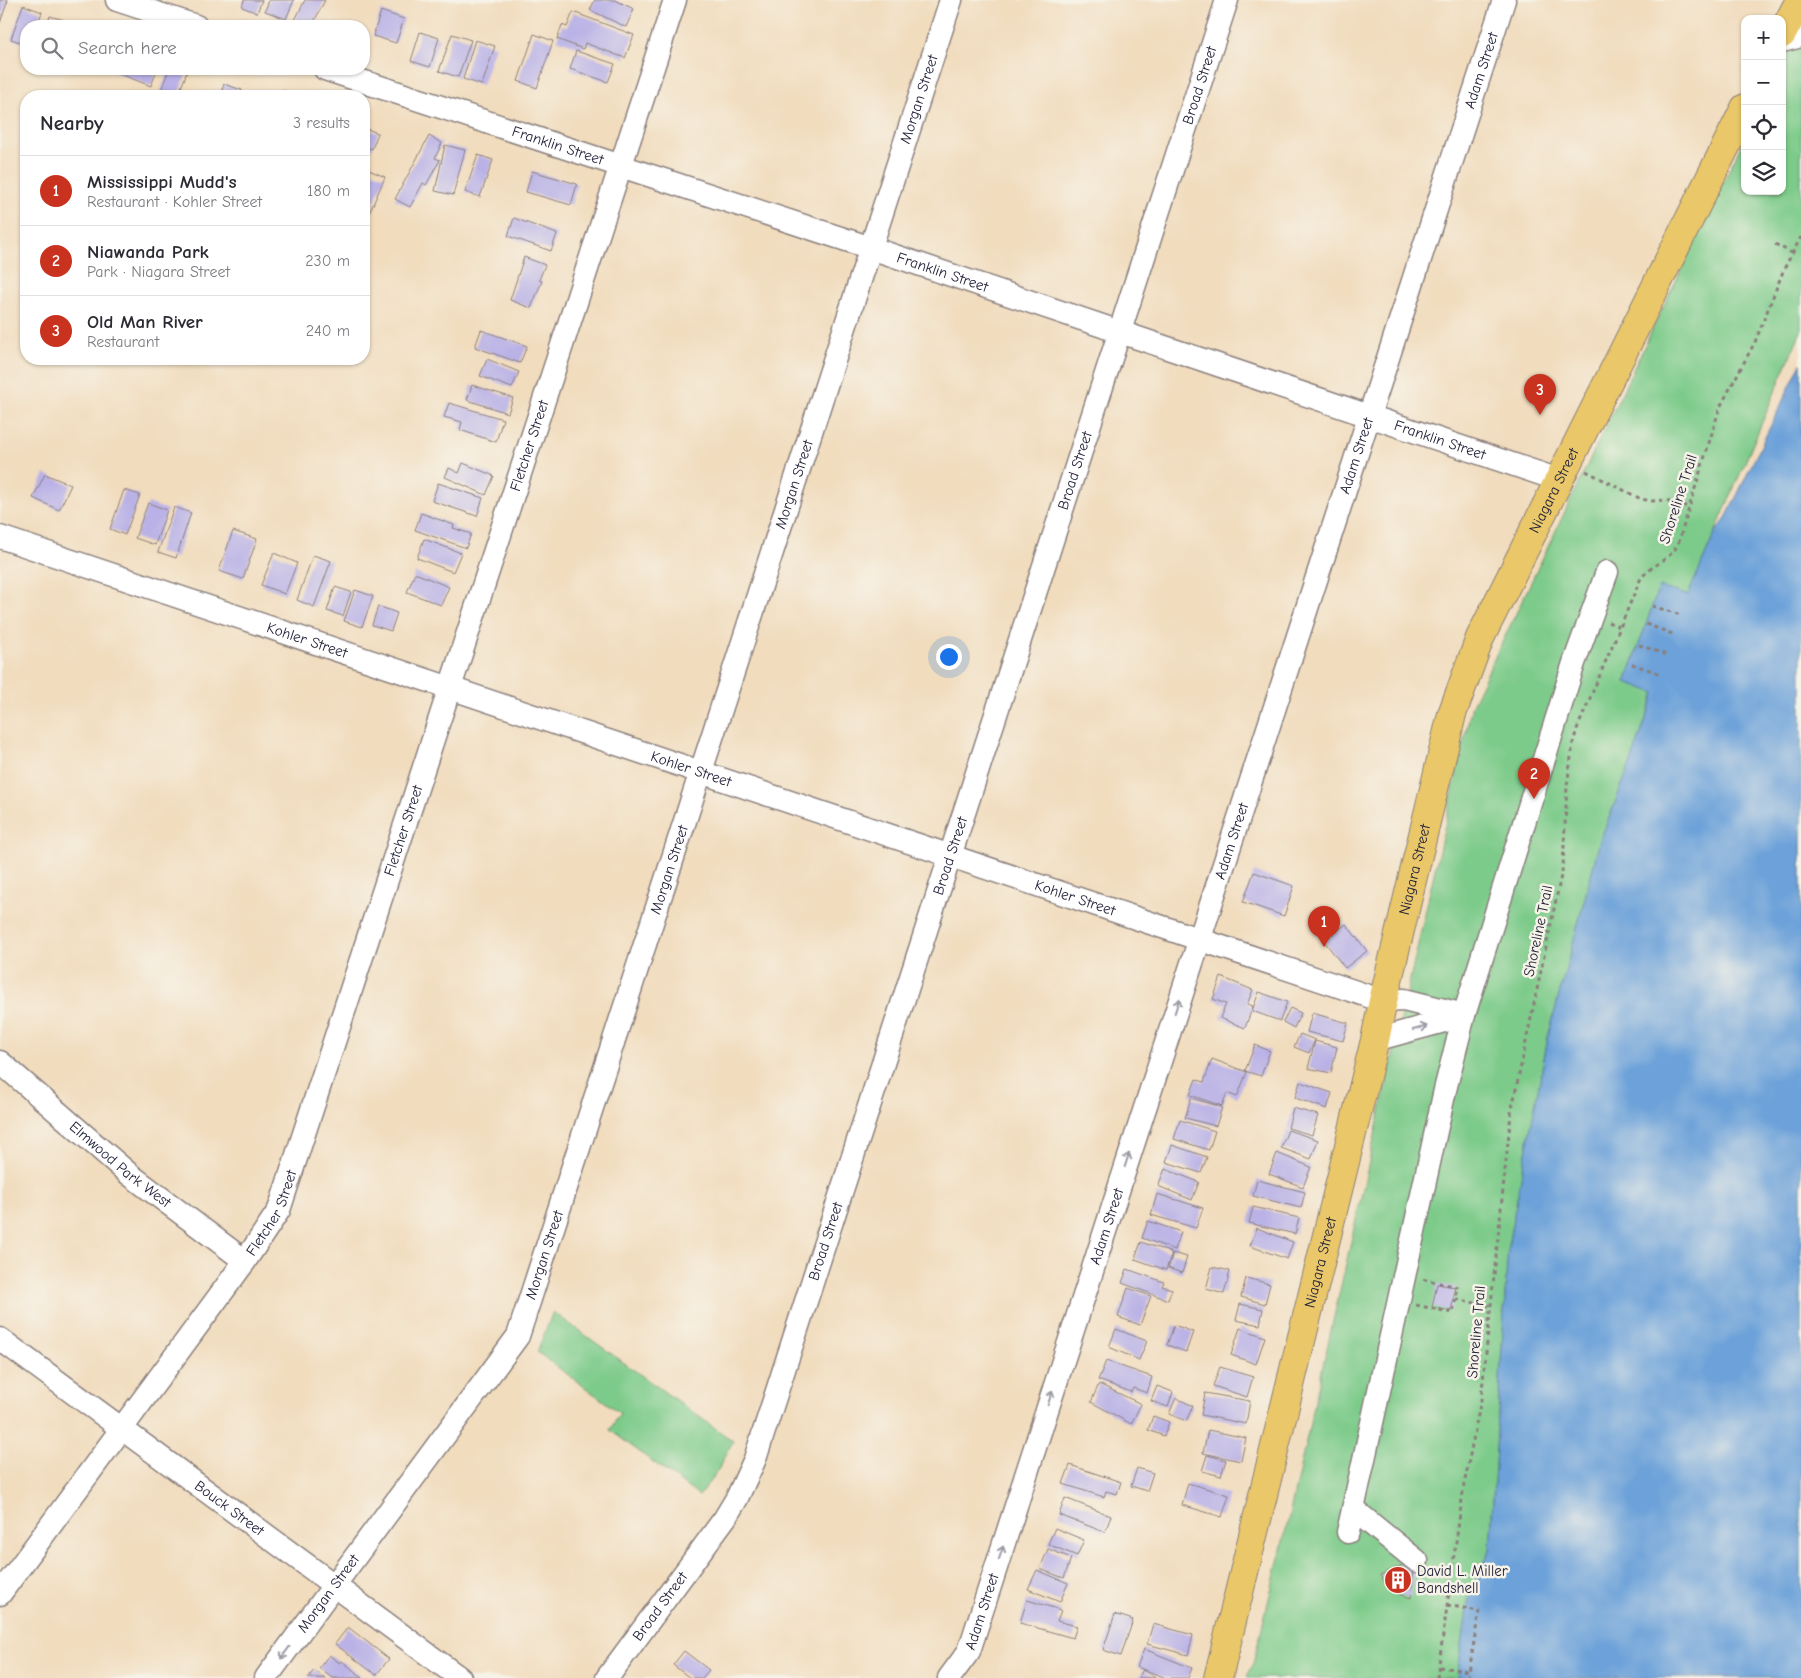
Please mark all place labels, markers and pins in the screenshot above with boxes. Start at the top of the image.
pin: 3 [1524,374,1556,415]
pin: 2 [1518,758,1550,799]
pin: 1 [1308,906,1340,947]
place label: David L. Miller Bandshell [1417,1562,1508,1597]
building icon: David L. Miller Bandshell [1383,1565,1413,1595]

